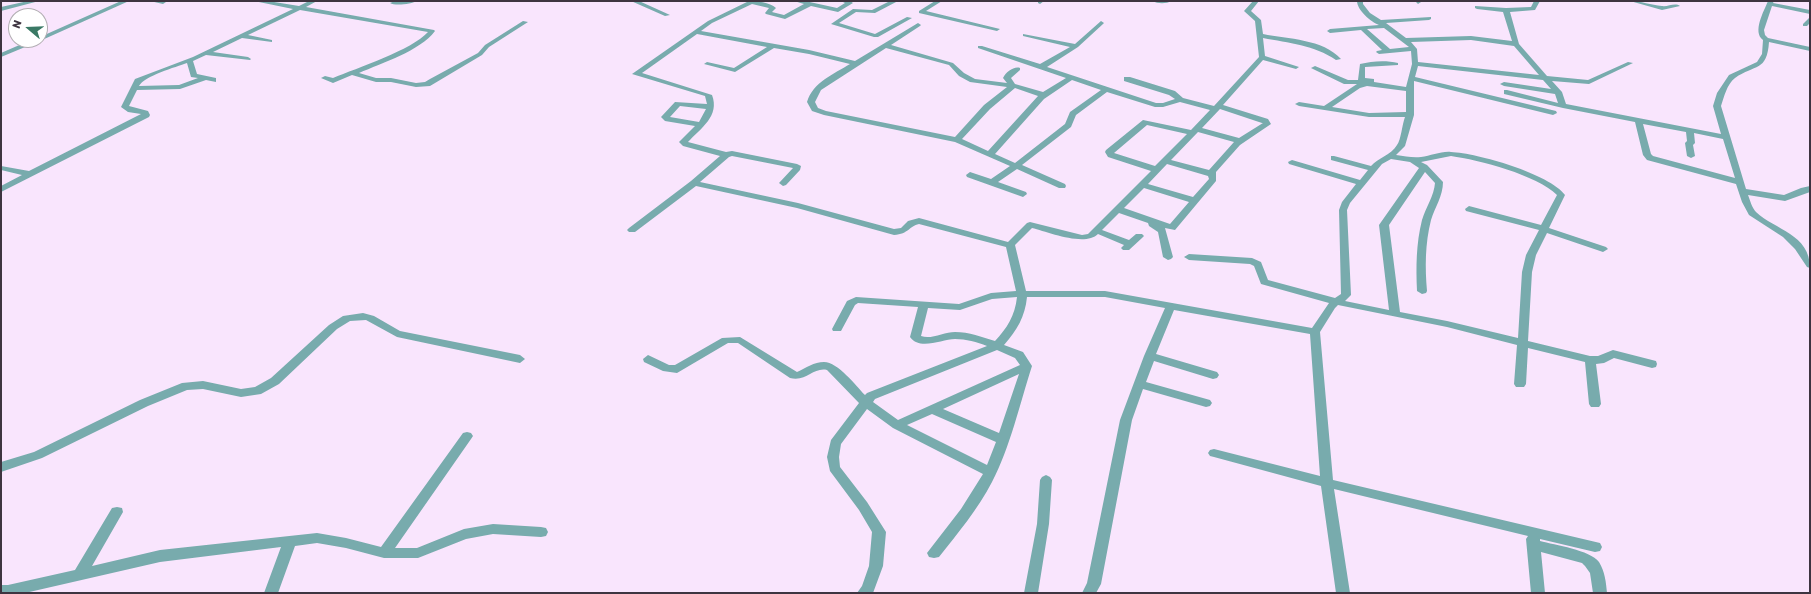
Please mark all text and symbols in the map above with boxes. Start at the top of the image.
north arrow [8,8,48,48]
text: N [10,18,25,30]

